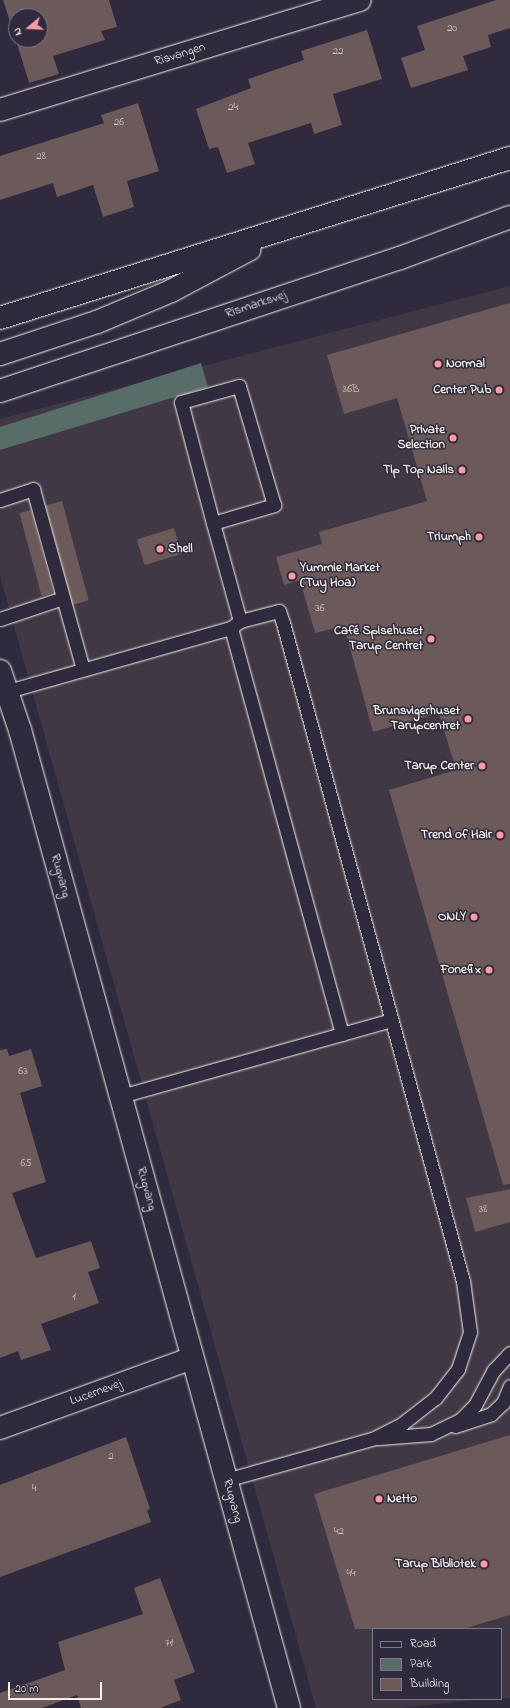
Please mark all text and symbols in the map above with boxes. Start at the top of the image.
north arrow [8,8,48,48]
house number: 20 [447,21,457,35]
text: N [9,25,26,38]
street label: Risvangen [153,40,207,70]
house number: 22 [333,44,343,58]
house number: 24 [228,100,238,114]
house number: 26 [114,115,124,129]
house number: 28 [36,149,46,163]
street label: Rismarksvej [223,288,289,322]
place label: Normal [446,356,485,372]
marker: Normal [433,359,443,369]
house number: 36B [343,382,359,396]
place label: Center Pub [433,382,491,398]
marker: Center Pub [494,385,504,395]
place label: Private Selection [397,423,445,454]
marker: Private Selection [448,433,458,443]
place label: Tip Top Nails [383,462,454,478]
marker: Tip Top Nails [457,465,467,475]
place label: Triumph [427,529,471,545]
marker: Triumph [474,532,484,542]
place label: Shell [168,541,193,557]
marker: Shell [155,544,165,554]
place label: Yummie Market (Tuy Hoa) [300,561,380,592]
marker: Yummie Market (Tuy Hoa) [287,571,297,581]
house number: 36 [315,601,325,615]
place label: Café Spisehuset Tarup Centret [334,624,423,655]
marker: Café Spisehuset Tarup Centret [426,634,436,644]
place label: Brunsvigerhuset Tarupcentret [373,704,460,735]
marker: Brunsvigerhuset Tarupcentret [463,714,473,724]
place label: Tarup Center [404,758,474,774]
marker: Tarup Center [477,761,487,771]
place label: Trend of Hair [421,827,492,843]
marker: Trend of Hair [495,830,505,840]
street label: Rugvang [47,852,73,900]
place label: ONLY [438,909,466,925]
marker: ONLY [469,912,479,922]
place label: Fonefix [441,962,481,978]
marker: Fonefix [484,965,494,975]
house number: 63 [18,1064,28,1078]
house number: 65 [20,1156,32,1170]
street label: Rugvang [133,1165,159,1213]
house number: 38 [479,1202,487,1216]
house number: 1 [72,1290,76,1304]
street label: Lucernevej [68,1376,124,1410]
house number: 2 [108,1449,114,1463]
street label: Rugvang [219,1477,245,1525]
house number: 4 [32,1481,36,1495]
place label: Netto [387,1491,417,1507]
marker: Netto [374,1494,384,1504]
house number: 42 [334,1524,344,1538]
place label: Tarup Bibliotek [395,1556,476,1572]
marker: Tarup Bibliotek [479,1559,489,1569]
house number: 44 [346,1566,356,1580]
legend [372,1628,502,1700]
text: Road [410,1635,436,1653]
house number: 71 [165,1636,173,1650]
text: Park [410,1655,432,1673]
scale bar [10,1674,104,1700]
text: Building [410,1675,449,1693]
text: 20 m [15,1680,38,1698]

